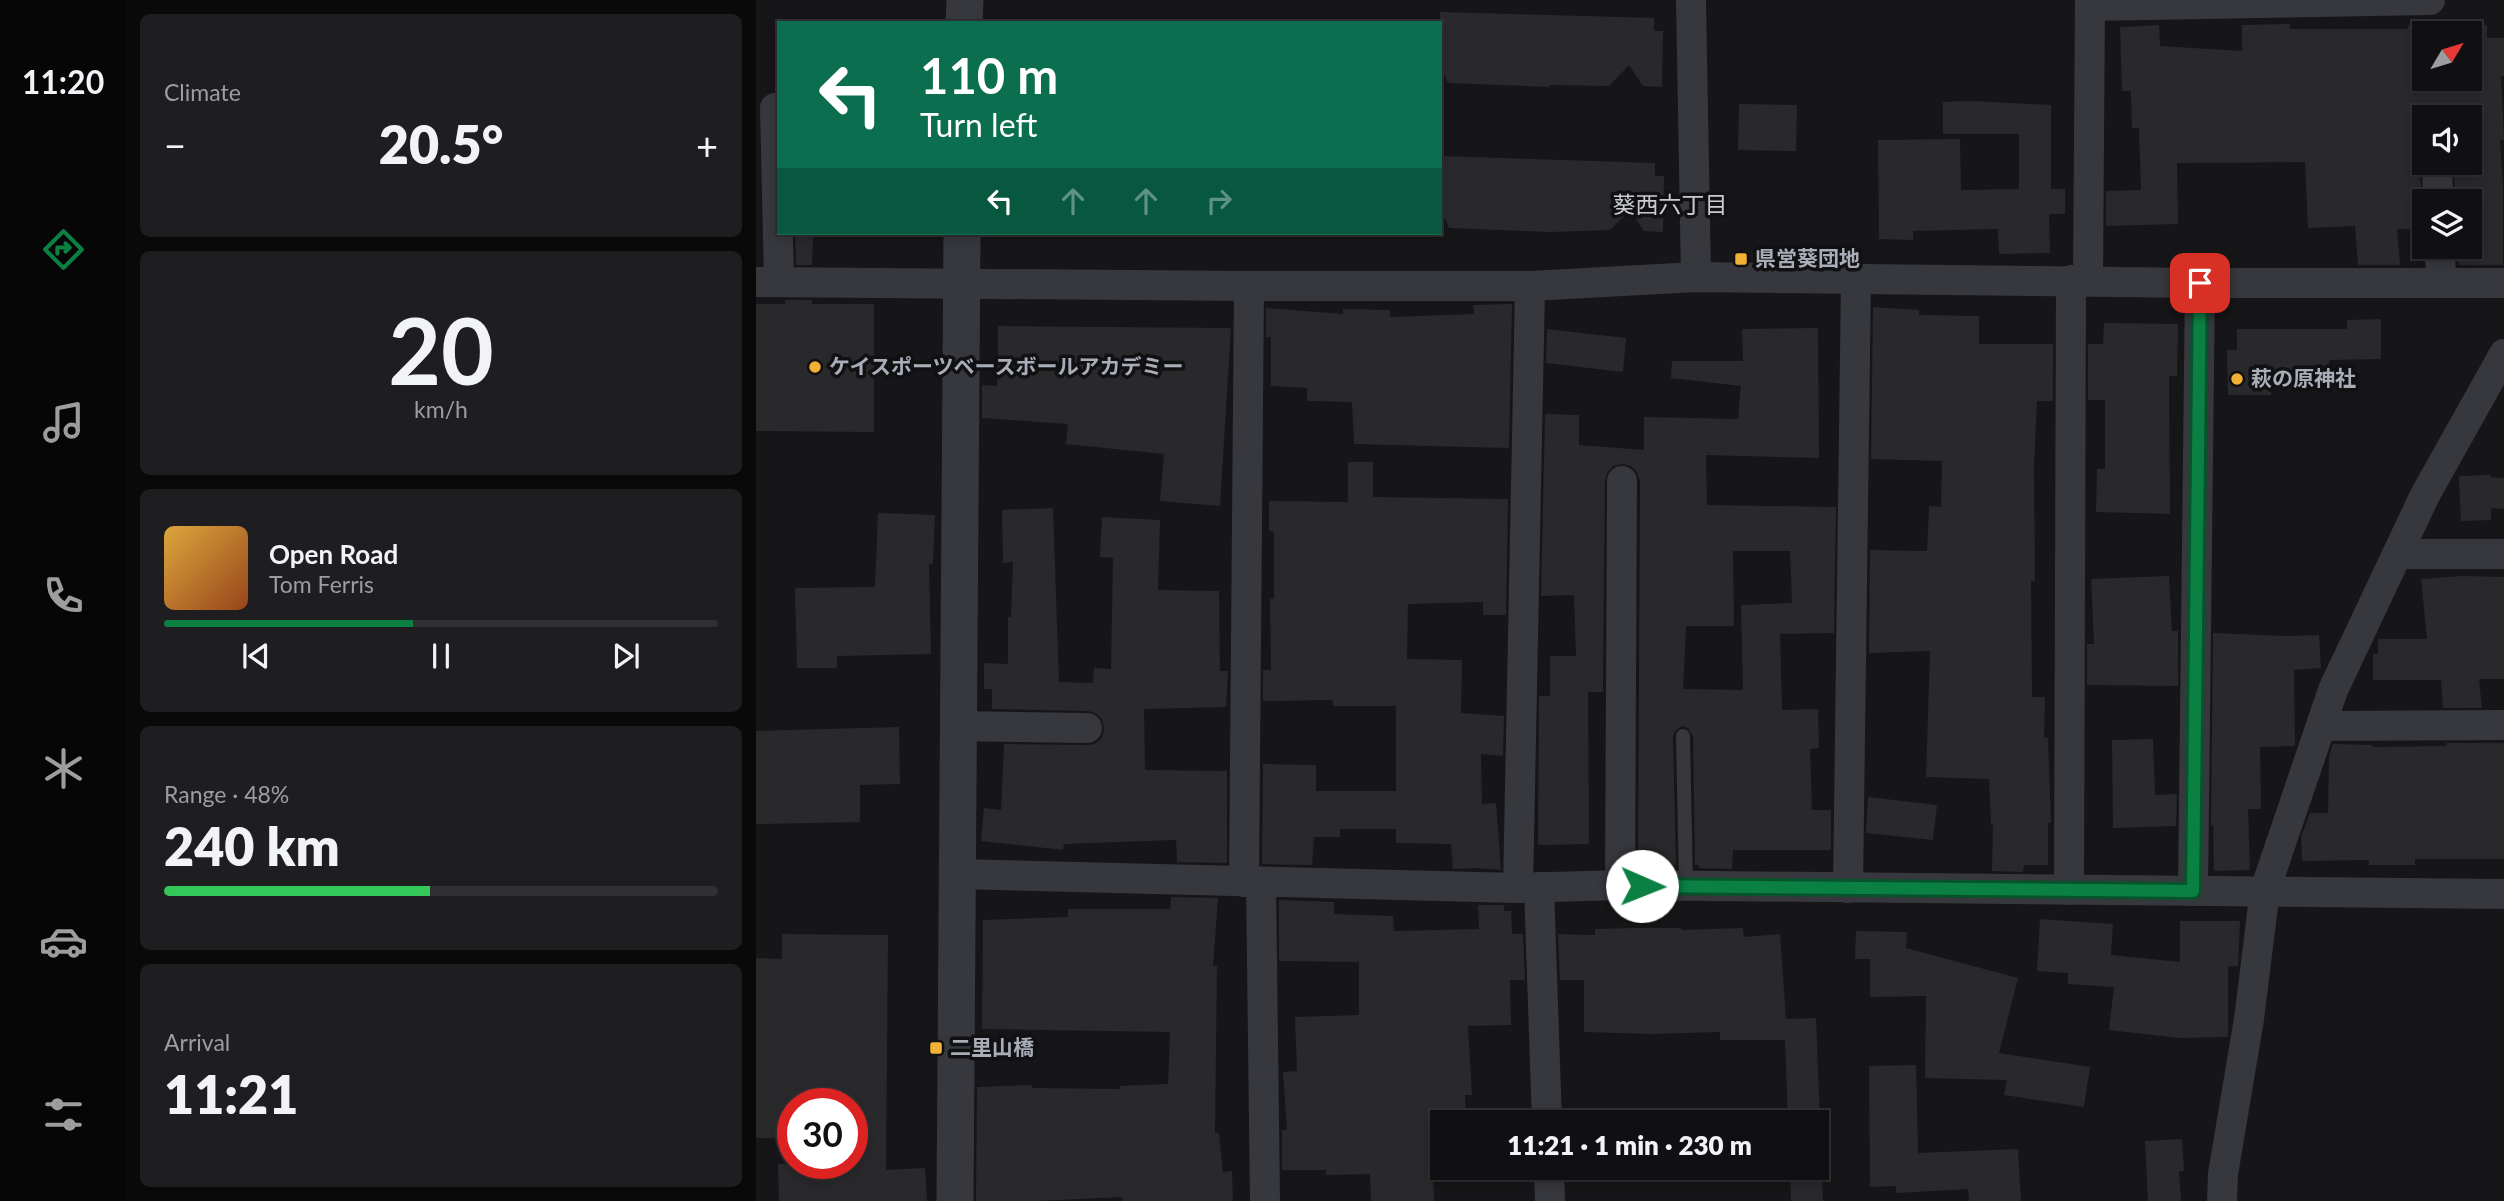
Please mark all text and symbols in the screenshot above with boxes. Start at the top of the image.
north arrow [2412,21,2482,91]
map controls [2412,21,2482,259]
text: 110 m [920,46,1058,104]
icon: left [805,49,896,140]
text: 11:20 [22,62,104,101]
text: Climate [164,78,241,106]
text: Turn left [920,105,1037,144]
button: sound [2412,105,2482,175]
text: 20.5° [379,113,503,175]
text: − [164,122,186,168]
text: + [696,122,718,168]
icon: left [981,182,1019,220]
icon: ahead [1054,182,1092,220]
icon: ahead [1127,182,1165,220]
icon: right [1200,182,1238,220]
button: layers [2412,189,2482,259]
district label: 葵西六丁目 [1613,190,1728,218]
icon: directions [39,225,88,274]
place label: 県営葵団地 [1755,245,1860,270]
marker: 県営葵団地 [1733,251,1749,267]
pin [2170,253,2230,313]
icon: arrive [2181,264,2219,302]
text: 20 [388,295,494,404]
place label: ケイスポーツベースボールアカデミー [829,353,1183,378]
marker: ケイスポーツベースボールアカデミー [807,359,823,375]
place label: 萩の原神社 [2251,365,2356,390]
marker: 萩の原神社 [2229,371,2245,387]
text: km/h [414,395,468,423]
icon: music [39,398,88,447]
text: Open Road [269,538,398,570]
text: Tom Ferris [269,570,374,598]
icon: phone [39,571,88,620]
icon: previous [237,637,275,675]
icon: pause [422,637,460,675]
icon: next [607,637,645,675]
icon: climate [39,744,88,793]
text: Range · 48% [164,780,289,808]
text: 240 km [164,815,340,877]
position arrow [1605,849,1679,923]
icon: car [39,917,88,966]
text: Arrival [164,1028,230,1056]
place label: 二里山橋 [950,1034,1034,1059]
marker: 二里山橋 [928,1040,944,1056]
text: 11:21 [164,1063,298,1125]
speed limit sign: 30 [777,1088,868,1179]
icon: filters [39,1090,88,1139]
text: 11:21 · 1 min · 230 m [1507,1129,1752,1161]

